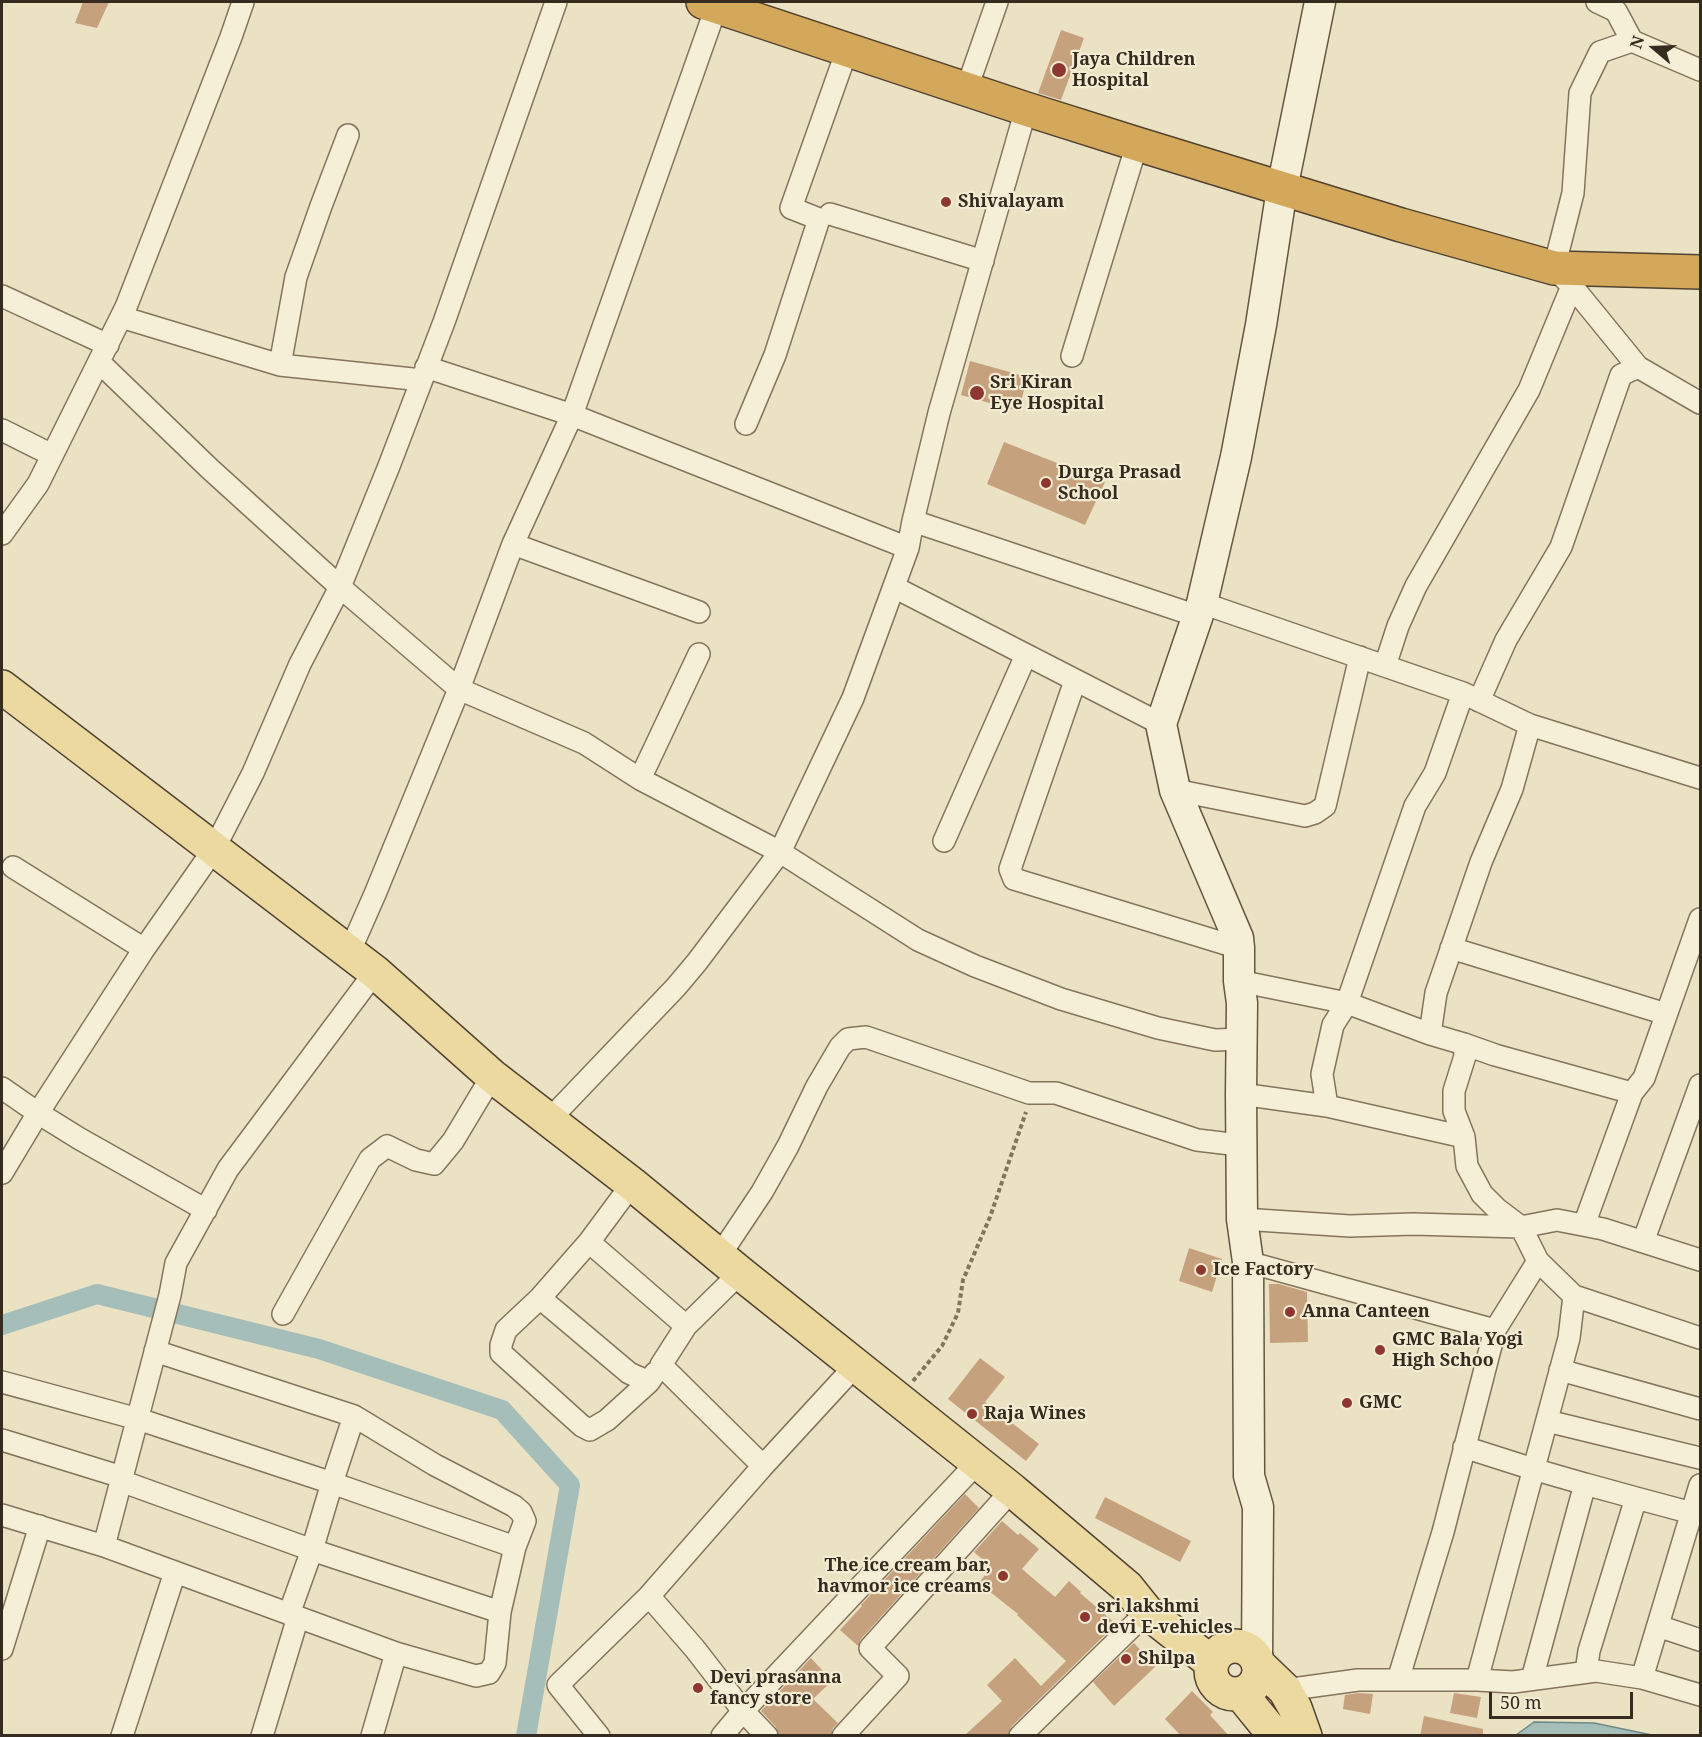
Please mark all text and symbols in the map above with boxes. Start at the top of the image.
north arrow [1624,18,1684,78]
text: N [1625,33,1649,52]
place label: Jaya Children Hospital [1072,49,1196,92]
marker: Jaya Children Hospital [1050,61,1068,79]
place label: Shivalayam [958,191,1064,213]
marker: Shivalayam [939,195,953,209]
place label: Sri Kiran Eye Hospital [990,372,1104,415]
marker: Sri Kiran Eye Hospital [968,384,986,402]
place label: Durga Prasad School [1058,462,1181,504]
marker: Durga Prasad School [1039,476,1053,490]
place label: Ice Factory [1213,1259,1314,1281]
marker: Ice Factory [1194,1263,1208,1277]
place label: Anna Canteen [1302,1301,1430,1323]
marker: Anna Canteen [1283,1305,1297,1319]
place label: GMC Bala Yogi High Schoo [1392,1329,1523,1372]
marker: GMC Bala Yogi High Schoo [1373,1343,1387,1357]
place label: GMC [1359,1392,1402,1414]
marker: GMC [1340,1396,1354,1410]
place label: Raja Wines [984,1403,1086,1425]
marker: Raja Wines [965,1407,979,1421]
place label: The ice cream bar, havmor ice creams [817,1555,991,1598]
marker: The ice cream bar, havmor ice creams [996,1569,1010,1583]
place label: sri lakshmi devi E-vehicles [1097,1596,1233,1638]
marker: sri lakshmi devi E-vehicles [1078,1610,1092,1624]
place label: Shilpa [1138,1648,1196,1670]
marker: Shilpa [1119,1652,1133,1666]
place label: Devi prasanna fancy store [710,1667,842,1710]
scale bar [1492,1680,1636,1718]
marker: Devi prasanna fancy store [691,1681,705,1695]
text: 50 m [1500,1690,1542,1714]

